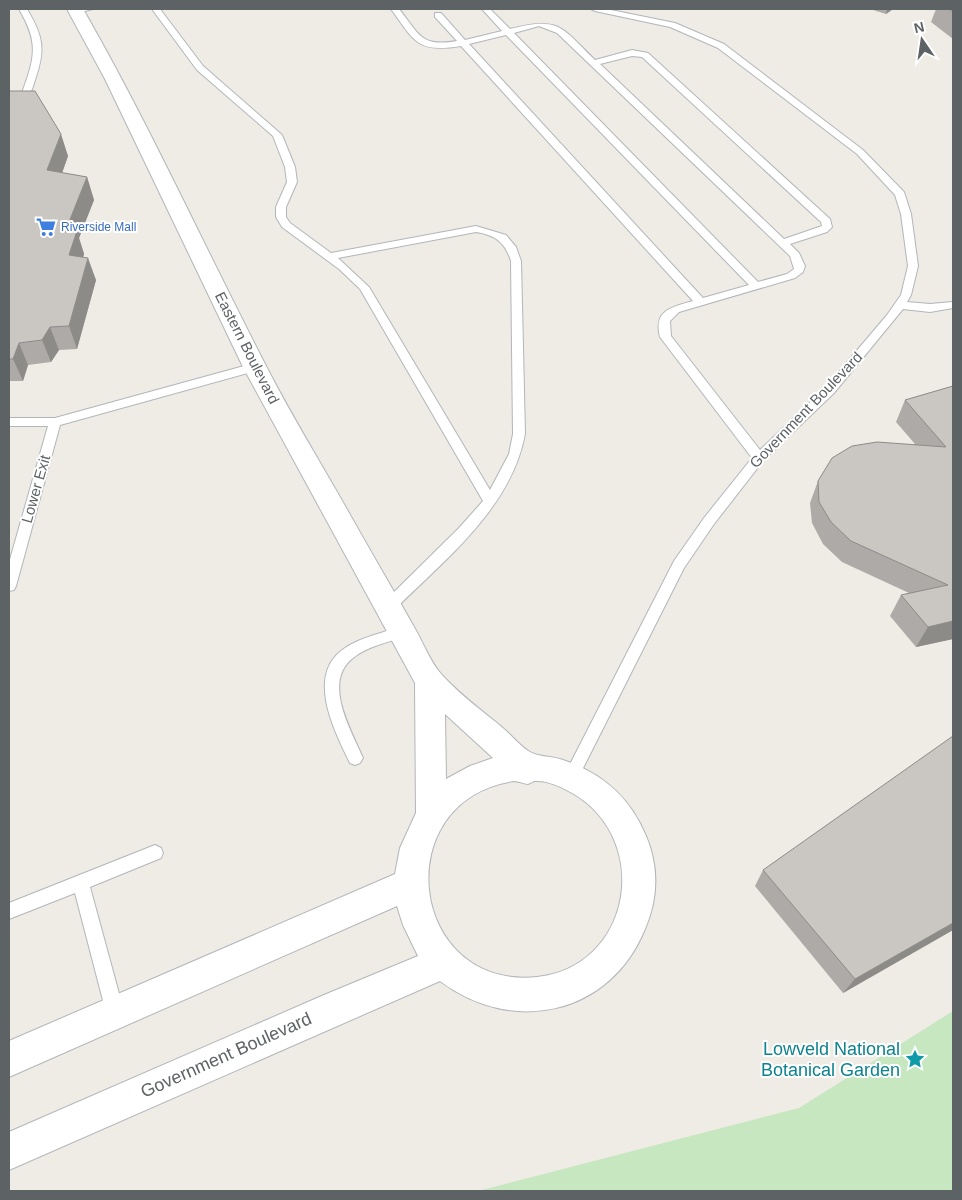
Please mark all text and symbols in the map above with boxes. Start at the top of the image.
north arrow [897,15,947,65]
text: N [912,18,926,36]
supermarket icon: Riverside Mall [35,216,57,238]
place label: Riverside Mall [61,220,136,234]
street label: Eastern Boulevard [212,289,283,407]
street label: Government Boulevard [746,348,865,471]
street label: Lower Exit [18,452,54,525]
street label: Government Boulevard [137,1008,315,1102]
place label: Lowveld National Botanical Garden [761,1039,900,1080]
place icon: Lowveld National Botanical Garden [904,1048,926,1070]

